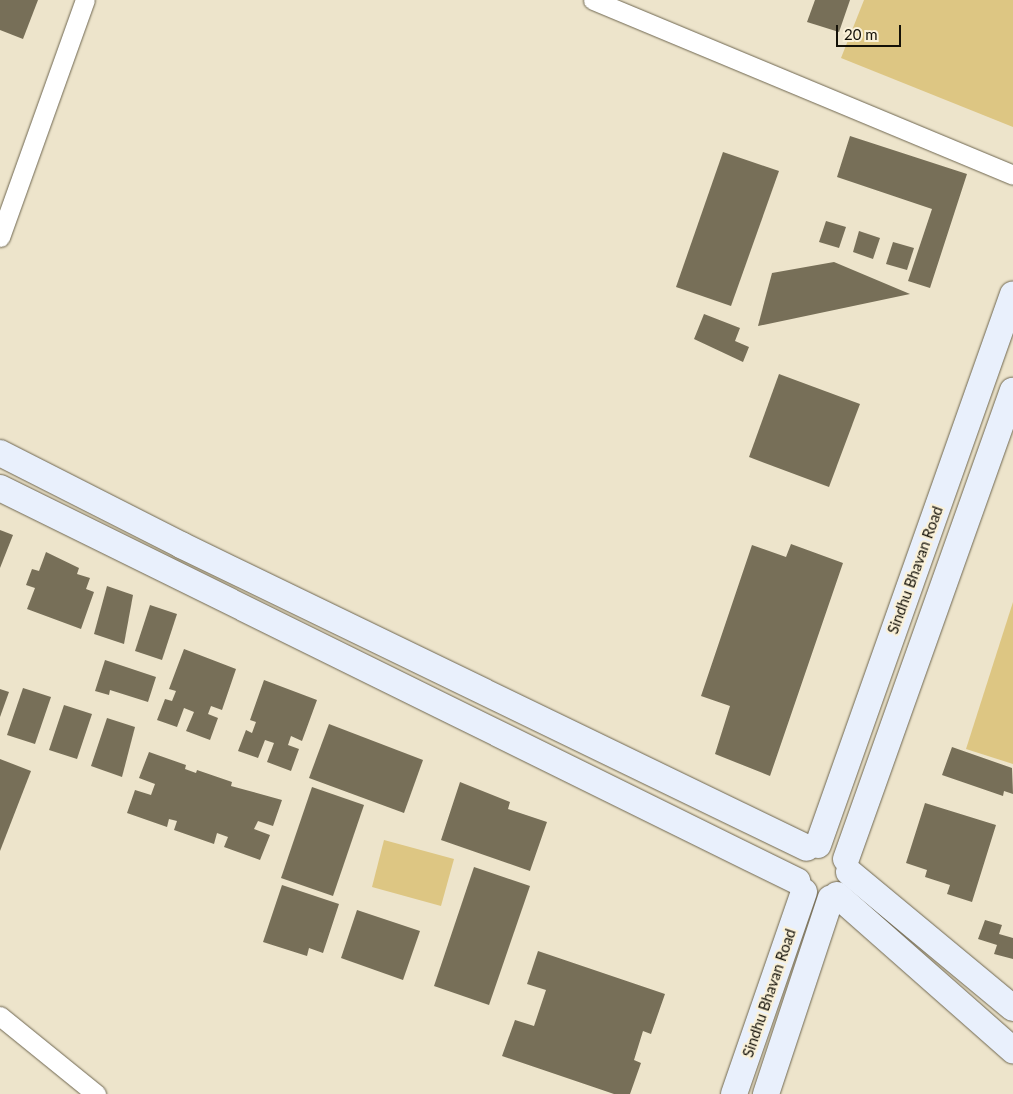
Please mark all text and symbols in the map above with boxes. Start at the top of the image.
scale bar [838,15,903,47]
text: 20 m [844,25,878,43]
street label: Sindhu Bhavan Road [884,504,946,636]
street label: Sindhu Bhavan Road [739,926,799,1060]

